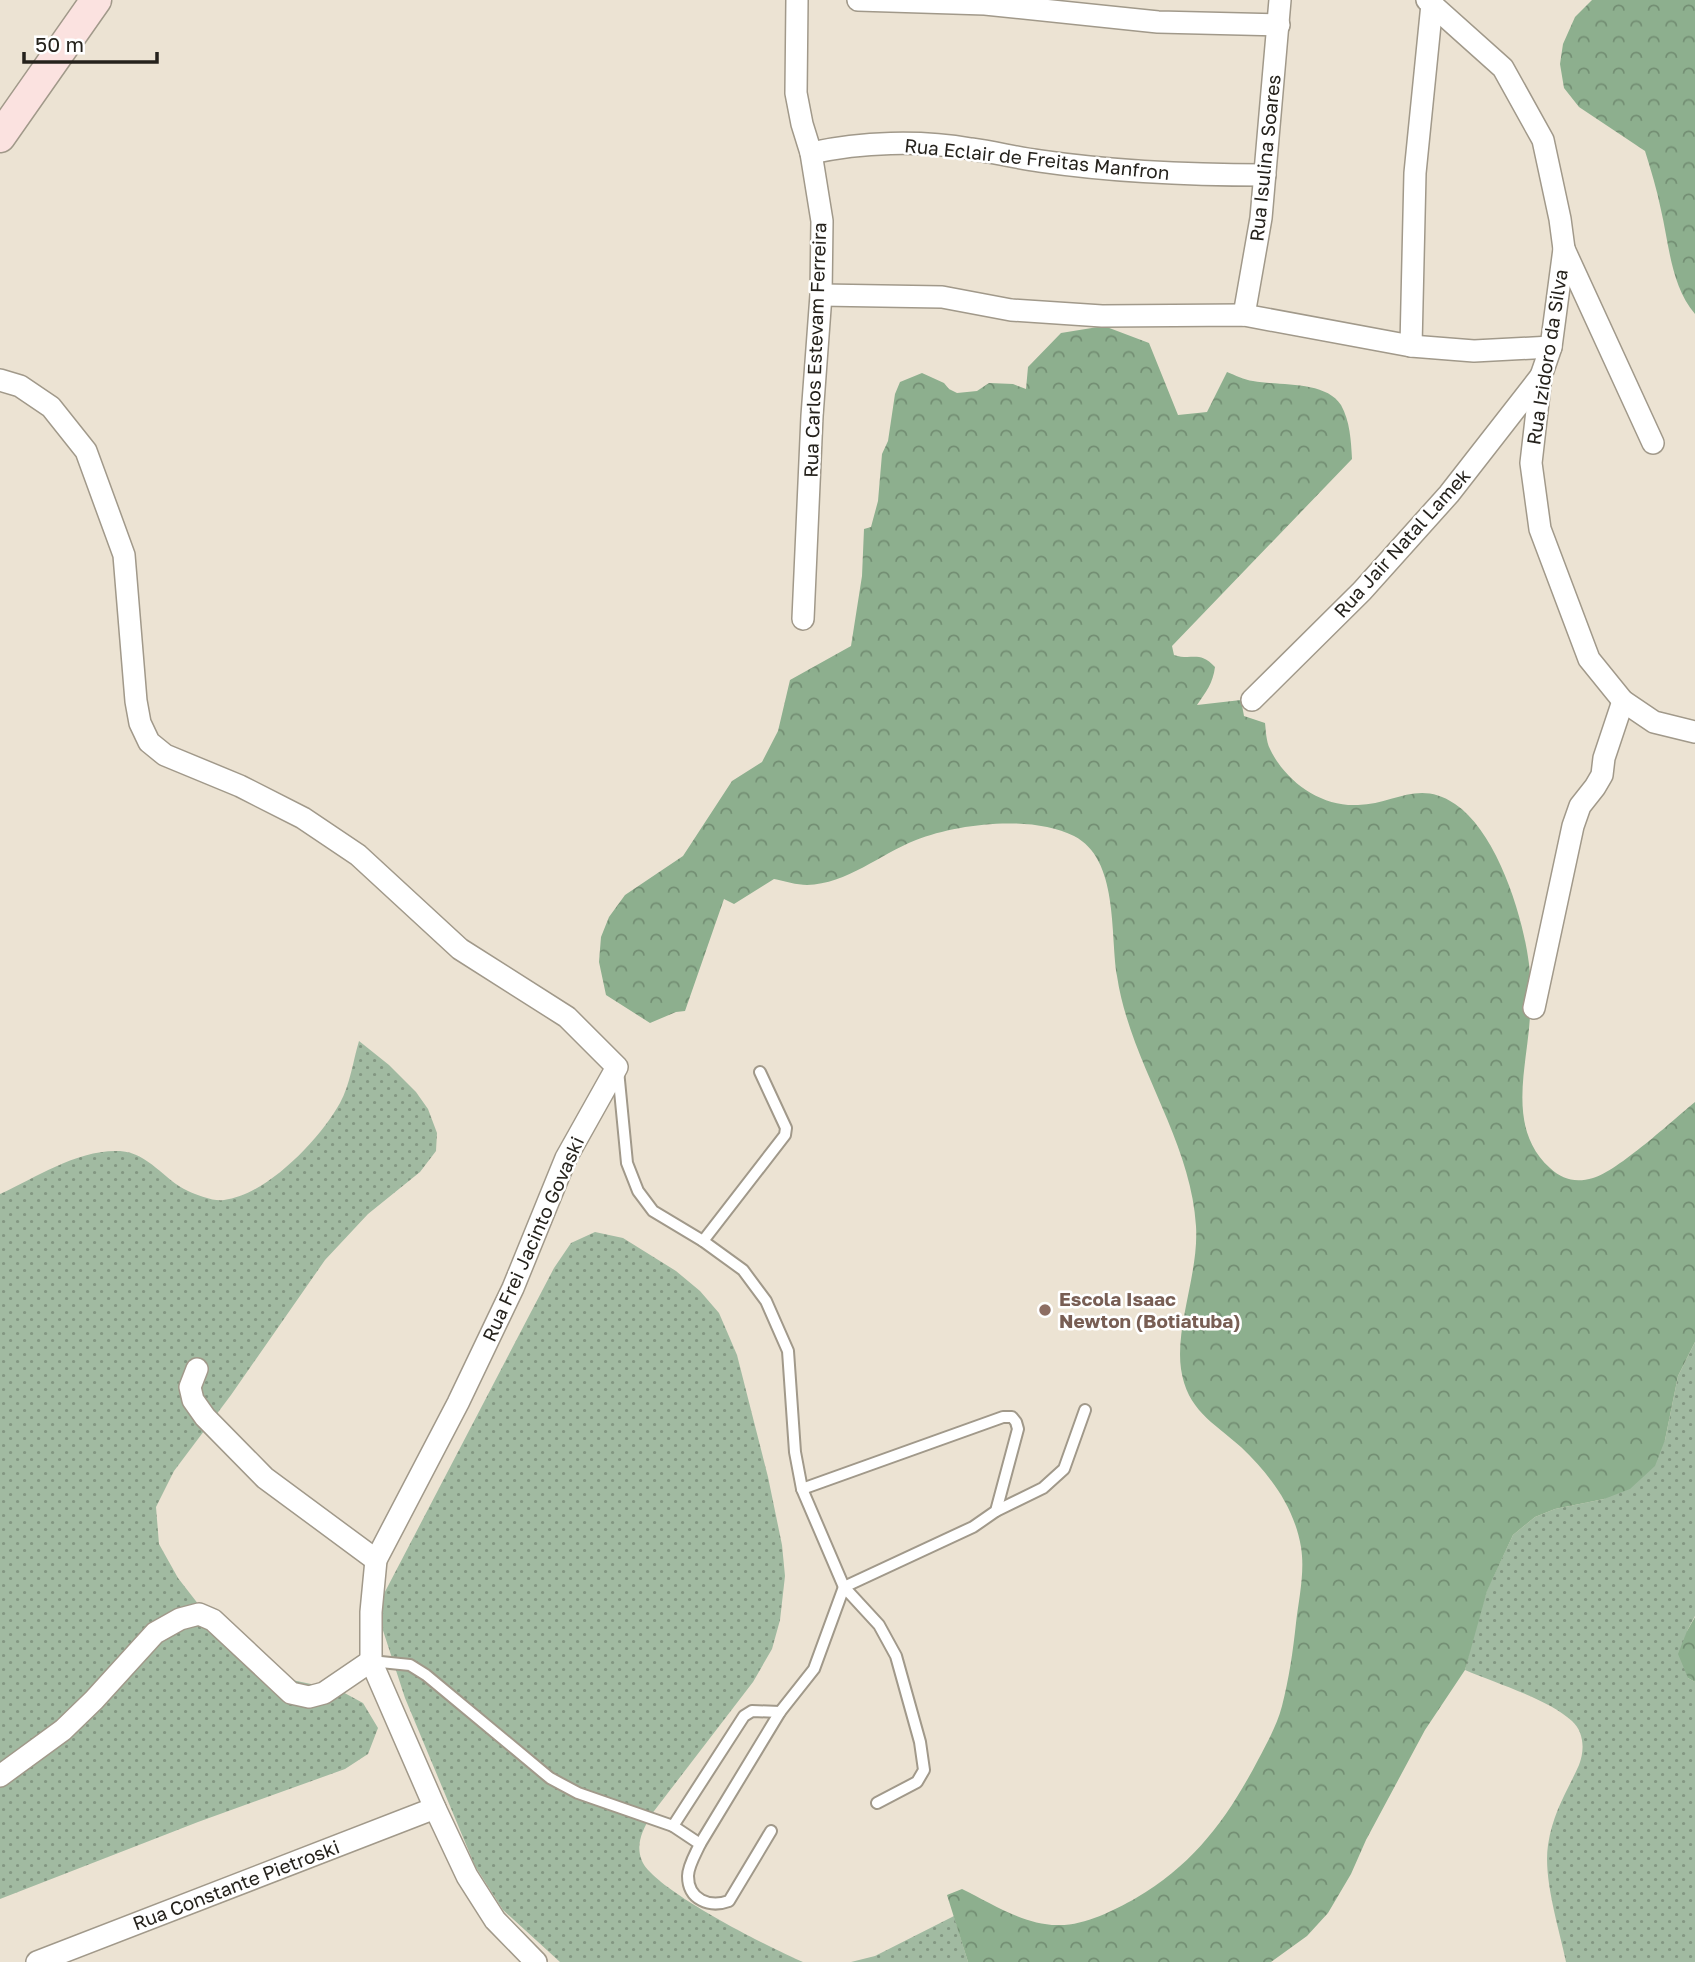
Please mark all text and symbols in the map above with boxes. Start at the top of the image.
scale bar [24,21,158,65]
text: 50 m [35,31,84,57]
street label: Rua Isulina Soares [1244,73,1285,243]
street label: Rua Eclair de Freitas Manfron [903,133,1171,184]
street label: Rua Carlos Estevam Ferreira [799,222,830,478]
street label: Rua Izidoro da Silva [1521,267,1572,446]
street label: Rua Jair Natal Lamek [1329,463,1475,622]
street label: Rua Frei Jacinto Govaski [477,1133,588,1345]
place label: Escola Isaac Newton (Botiatuba) [1059,1287,1240,1332]
marker: Escola Isaac Newton (Botiatuba) [1037,1302,1053,1318]
street label: Rua Constante Pietroski [129,1834,342,1935]

